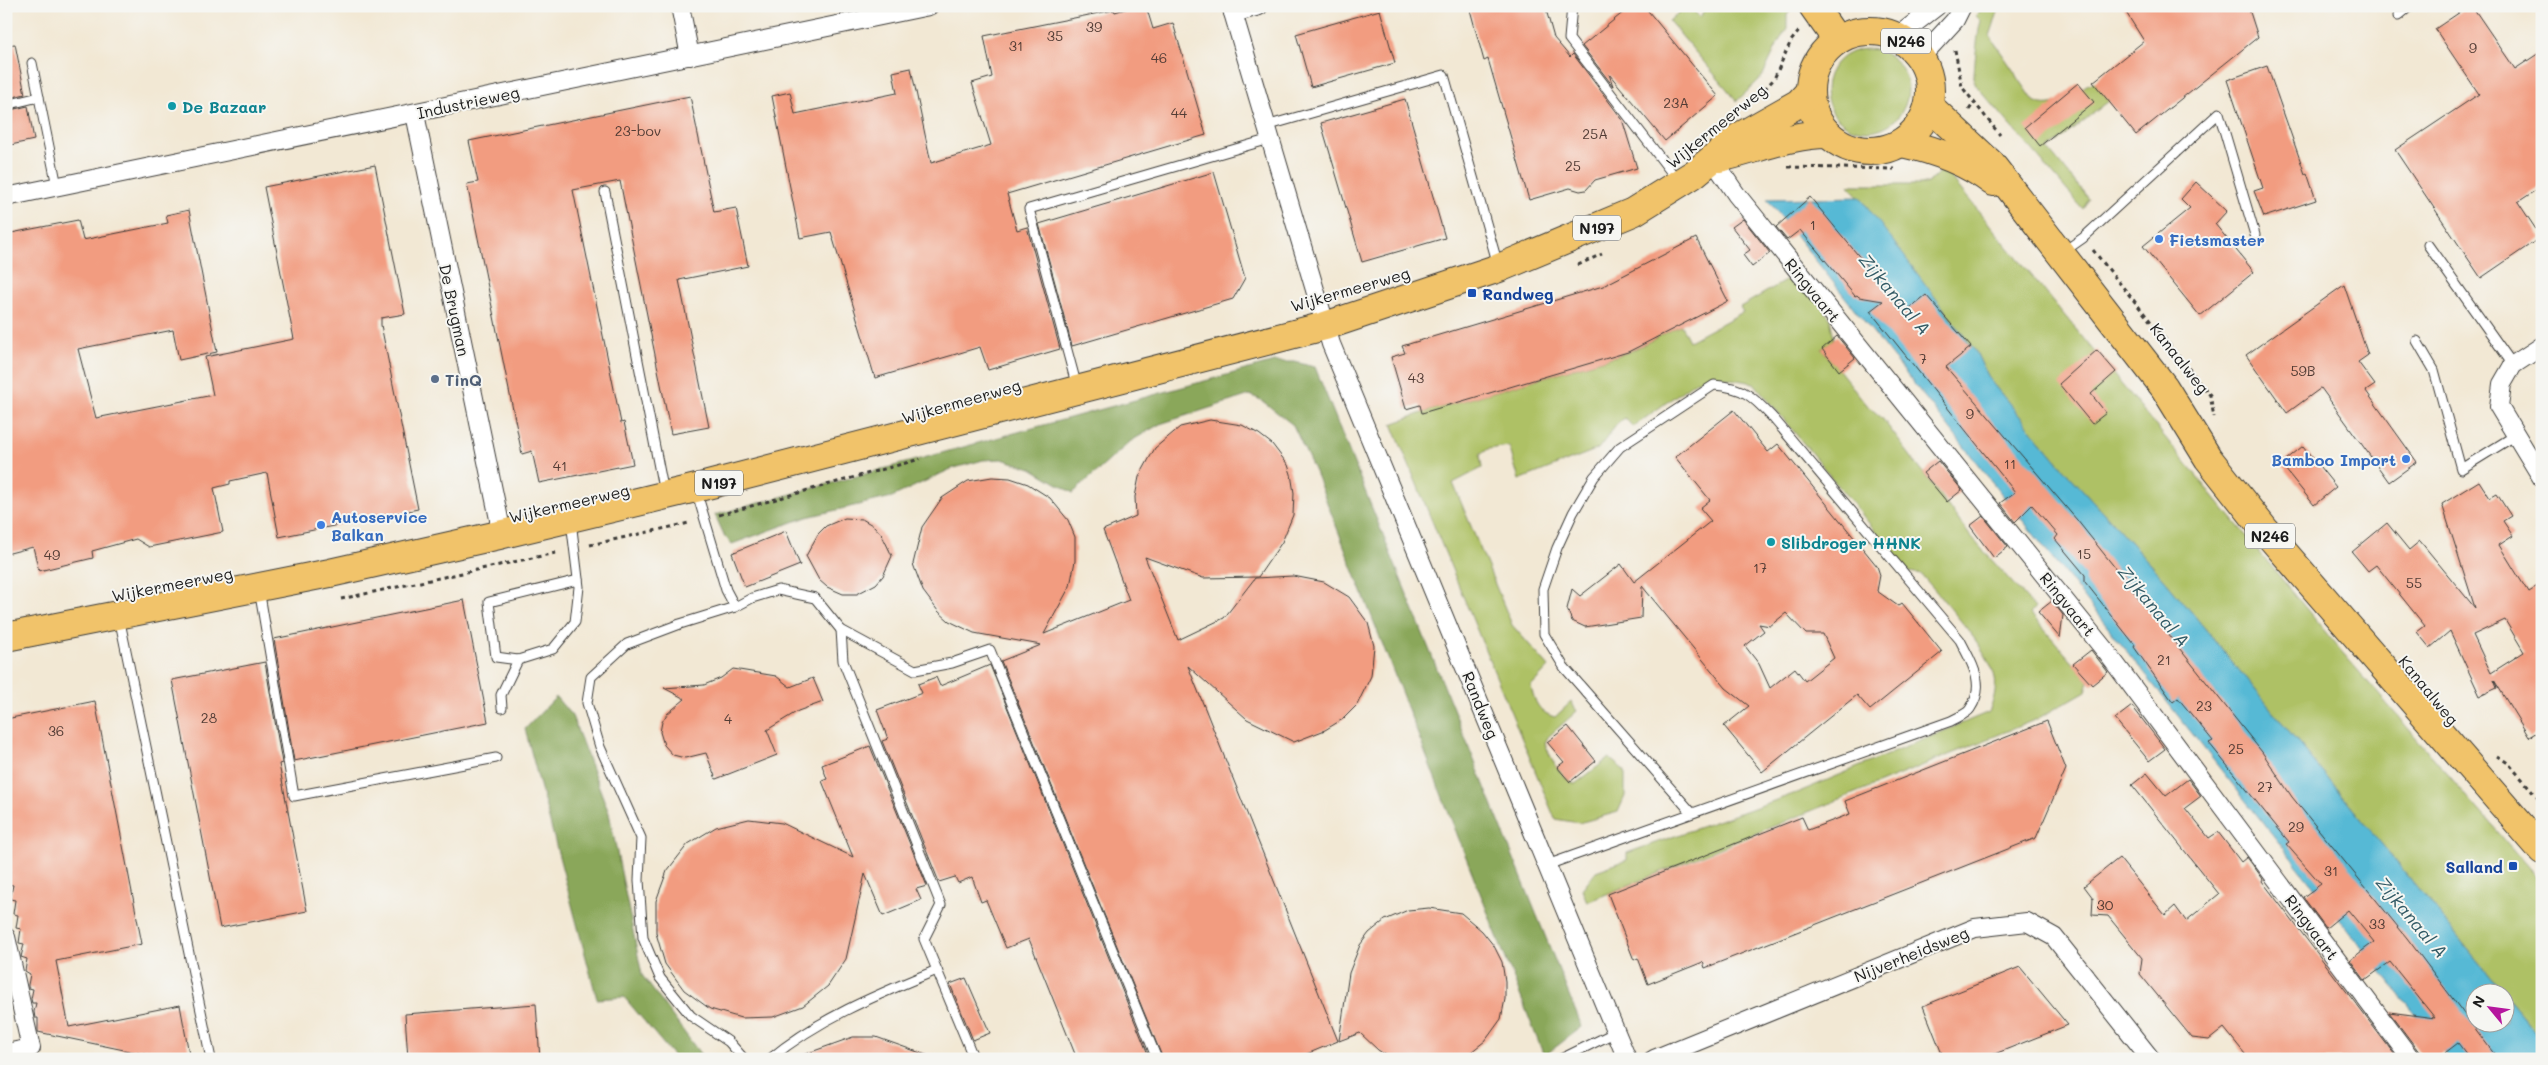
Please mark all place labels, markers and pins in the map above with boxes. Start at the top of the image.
place label: De Bazaar [182,96,266,117]
marker: De Bazaar [166,100,178,112]
place label: Fietsmaster [2169,229,2265,250]
marker: Fietsmaster [2153,233,2165,245]
place label: Randweg [1482,283,1554,304]
marker: Randweg [1466,287,1478,299]
place label: TinQ [445,369,482,390]
marker: TinQ [429,373,441,385]
place label: Bamboo Import [2271,449,2396,470]
marker: Bamboo Import [2400,453,2412,465]
place label: Autoservice Balkan [331,506,427,545]
marker: Autoservice Balkan [315,519,327,531]
place label: Slibdroger HHNK [1781,532,1921,553]
marker: Slibdroger HHNK [1765,536,1777,548]
place label: Salland [2445,856,2503,877]
marker: Salland [2507,860,2519,872]

